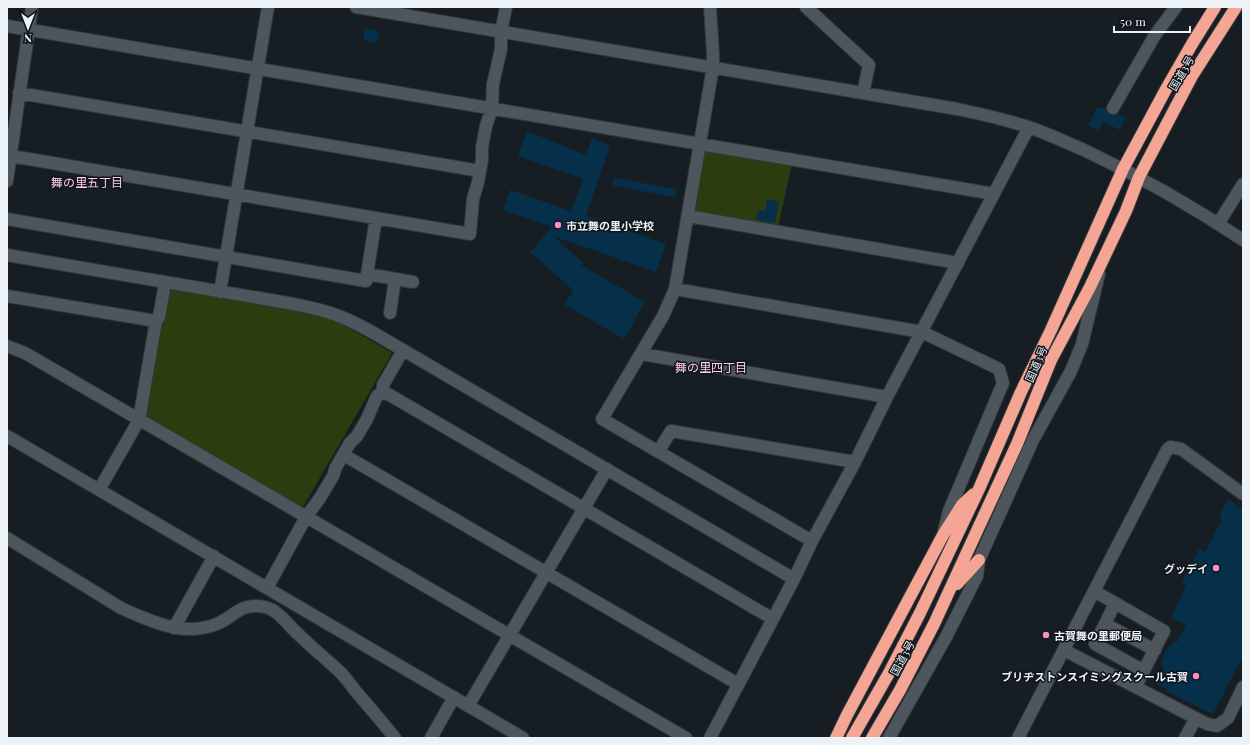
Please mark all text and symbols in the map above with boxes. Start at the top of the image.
north arrow [8,8,48,48]
scale bar [1114,8,1190,34]
text: 50 m [1120,13,1146,29]
text: N [24,31,32,46]
street label: 国道3号 [1165,53,1197,93]
district label: 舞の里五丁目 [51,174,123,190]
place label: 市立舞の里小学校 [566,218,654,233]
marker: 市立舞の里小学校 [553,220,563,230]
street label: 国道3号 [1021,344,1051,384]
district label: 舞の里四丁目 [675,359,747,375]
place label: グッデイ [1164,561,1208,576]
marker: グッデイ [1211,563,1221,573]
place label: 古賀舞の里郵便局 [1054,628,1142,643]
marker: 古賀舞の里郵便局 [1041,630,1051,640]
street label: 国道3号 [886,638,918,678]
place label: ブリヂストンスイミングスクール古賀 [1001,669,1188,684]
marker: ブリヂストンスイミングスクール古賀 [1191,671,1201,681]

